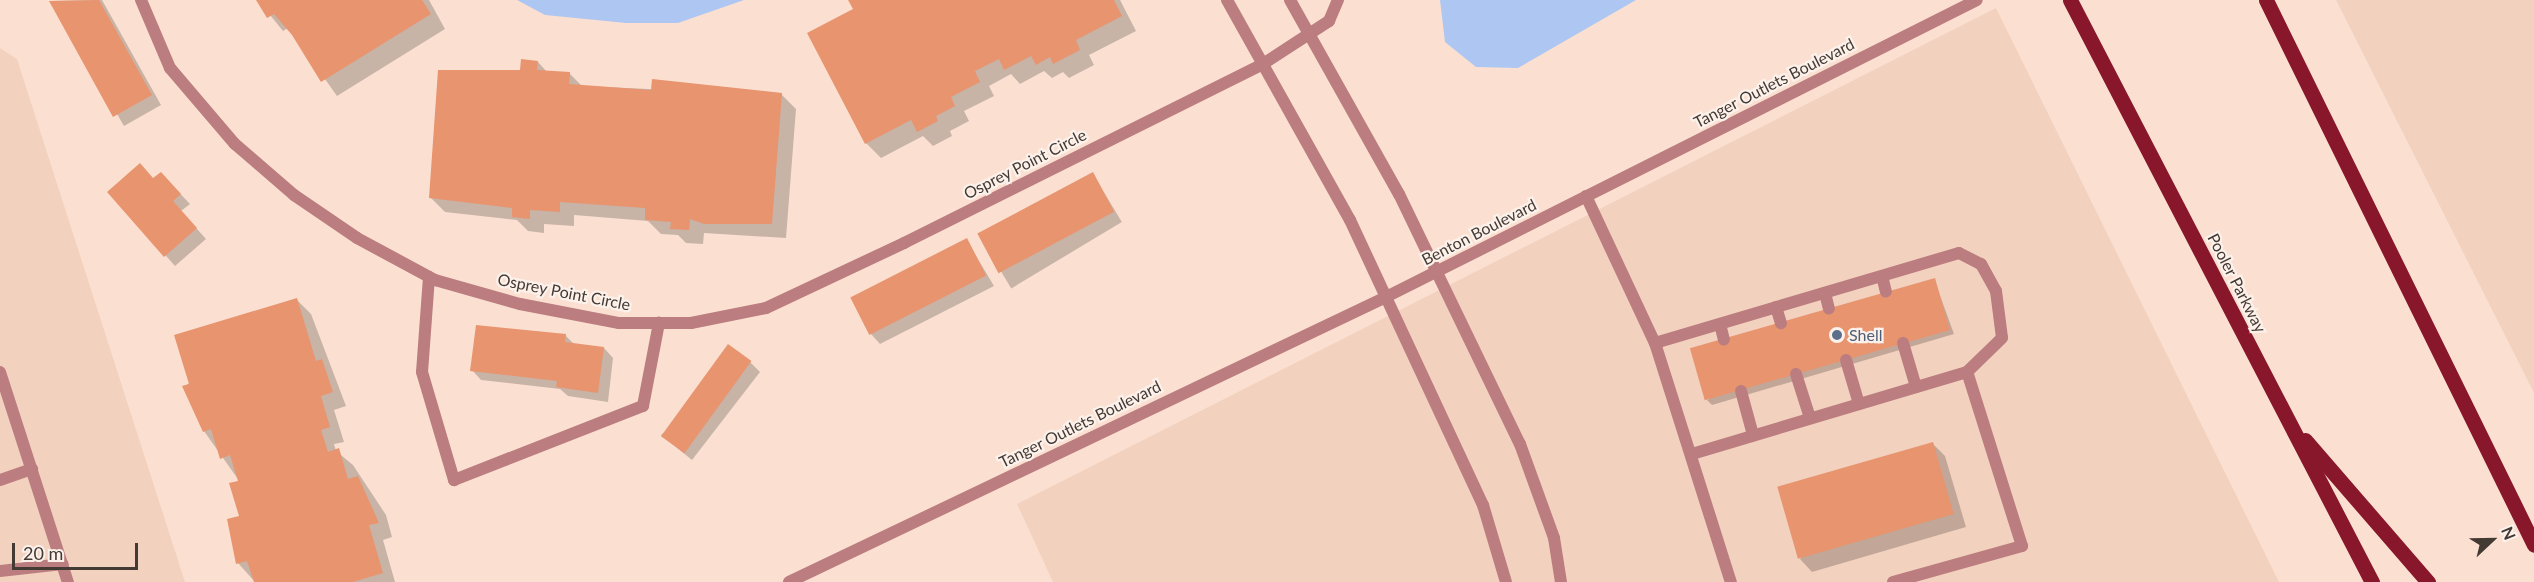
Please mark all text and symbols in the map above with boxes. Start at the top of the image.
street label: Tanger Outlets Boulevard [1690,34,1858,132]
street label: Osprey Point Circle [960,125,1090,203]
street label: Benton Boulevard [1418,195,1540,269]
street label: Pooler Parkway [2204,230,2270,336]
street label: Osprey Point Circle [496,270,632,314]
place label: Shell [1849,325,1882,345]
marker: Shell [1830,328,1844,342]
street label: Tanger Outlets Boulevard [996,376,1164,472]
north arrow [2462,510,2522,570]
text: N [2498,524,2520,542]
scale bar [15,531,141,569]
text: 20 m [23,542,63,564]

